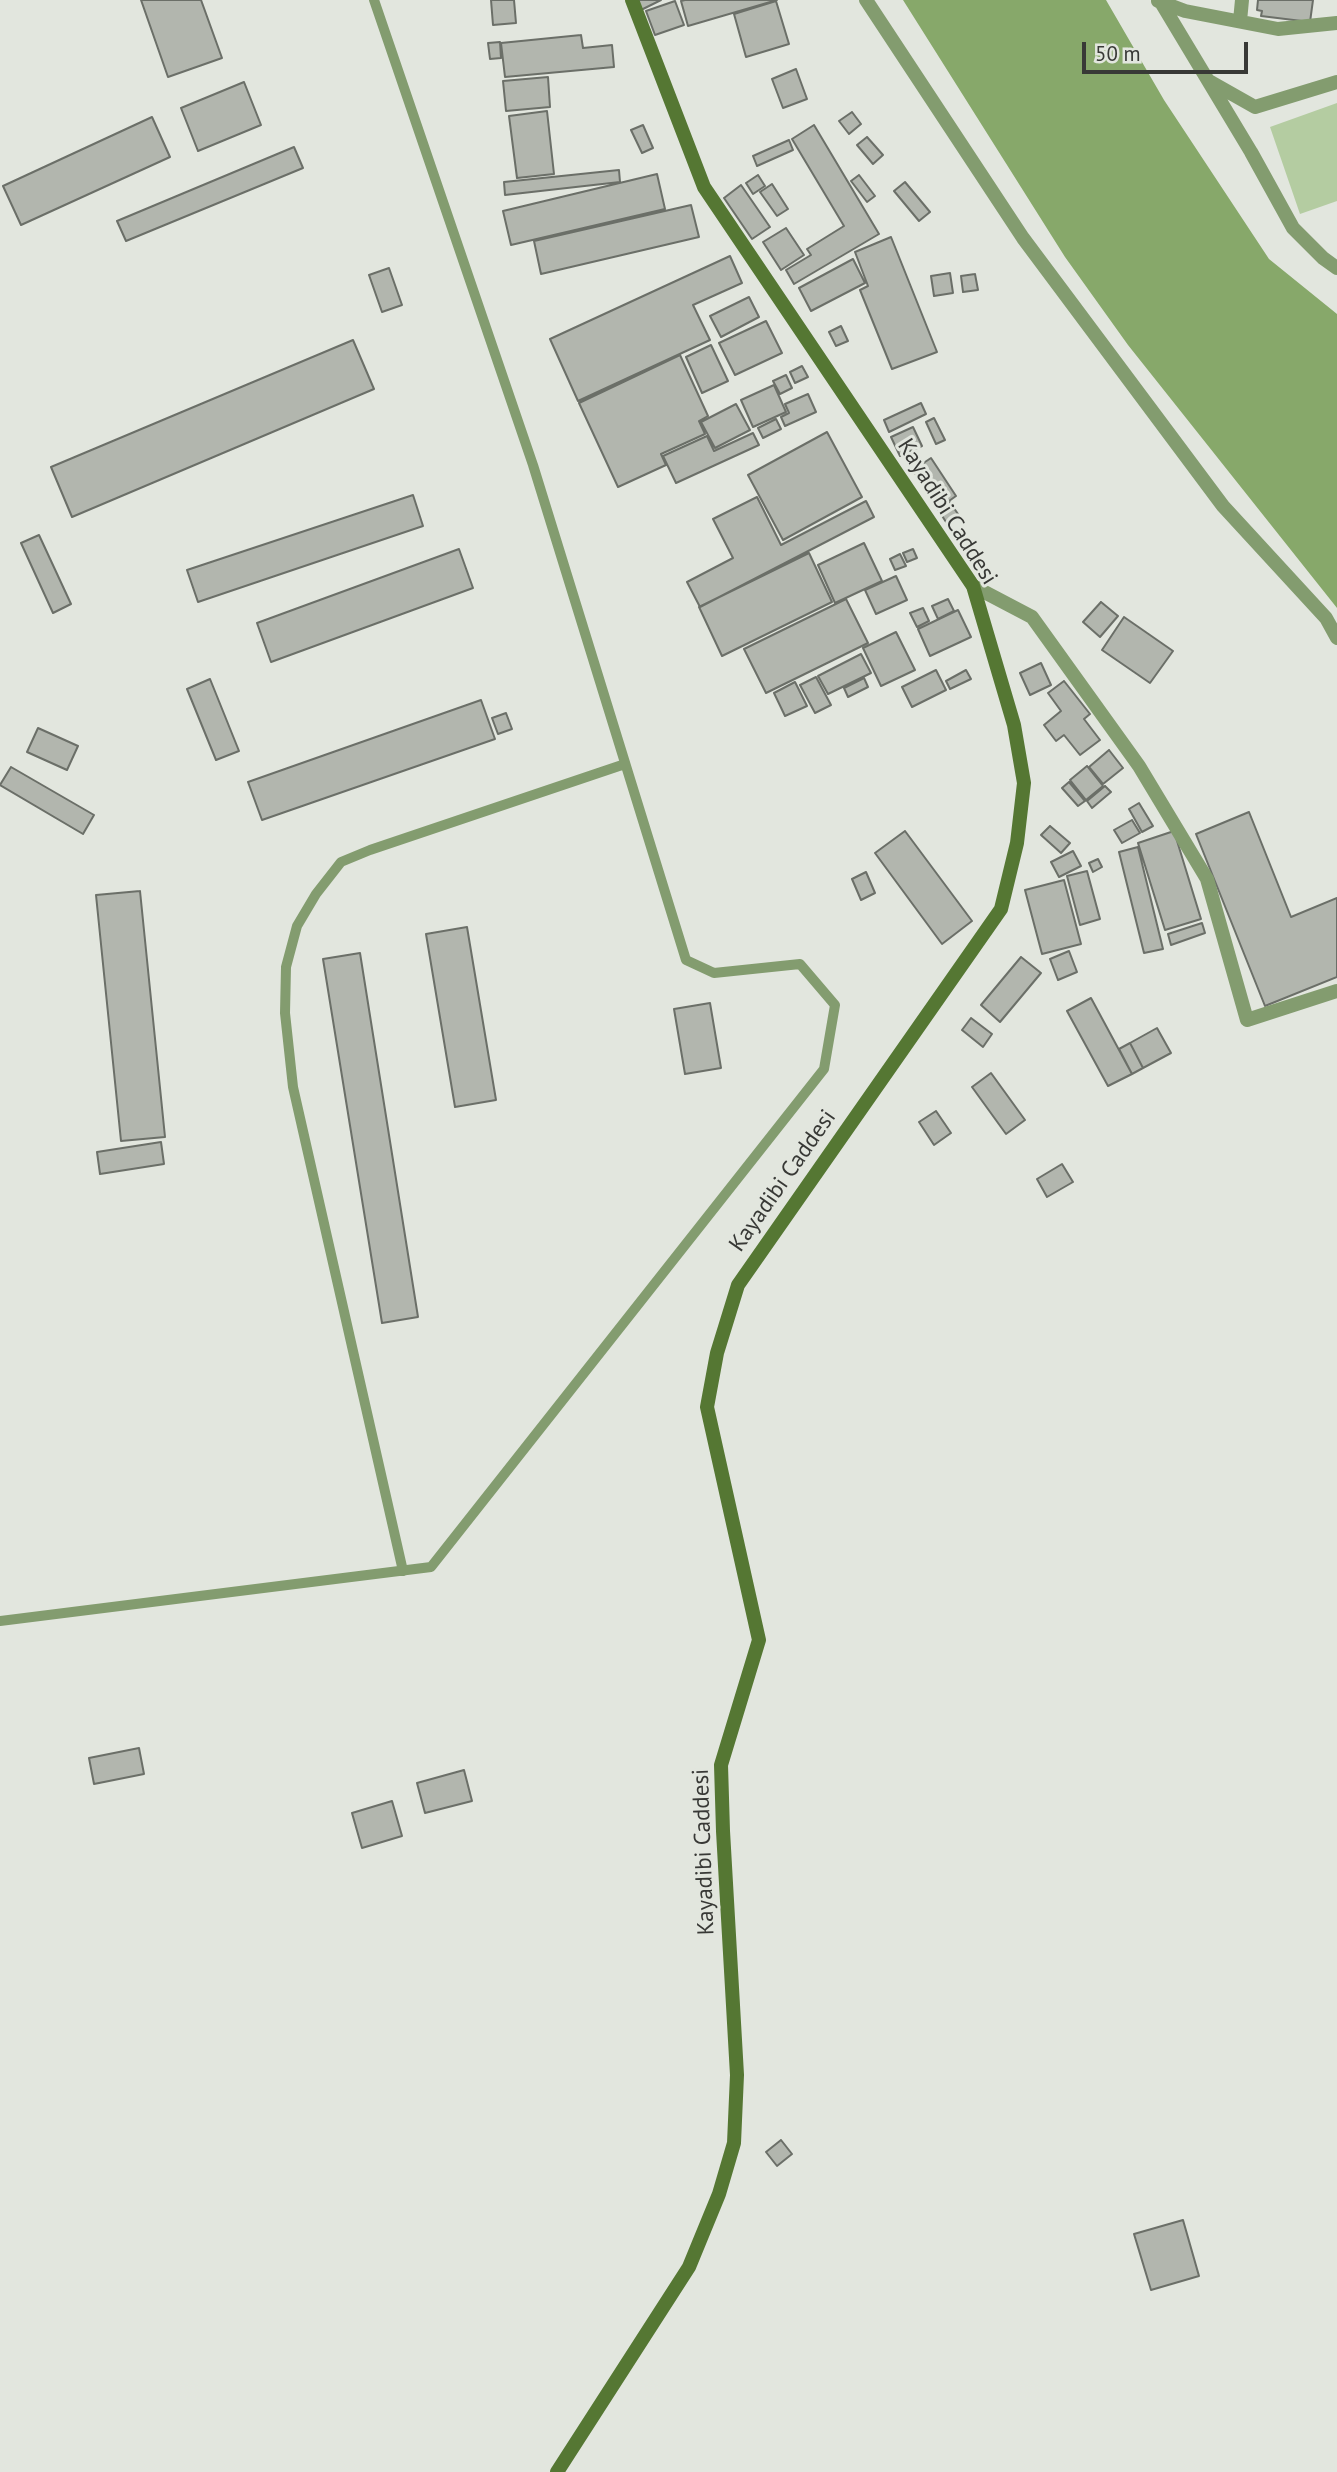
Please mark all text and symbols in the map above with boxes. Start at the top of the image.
scale bar [1085,28,1251,72]
text: 50 m [1095,40,1141,67]
street label: Kayadibi Caddesi [891,434,1003,590]
street label: Kayadibi Caddesi [724,1105,842,1257]
street label: Kayadibi Caddesi [687,1768,721,1936]

